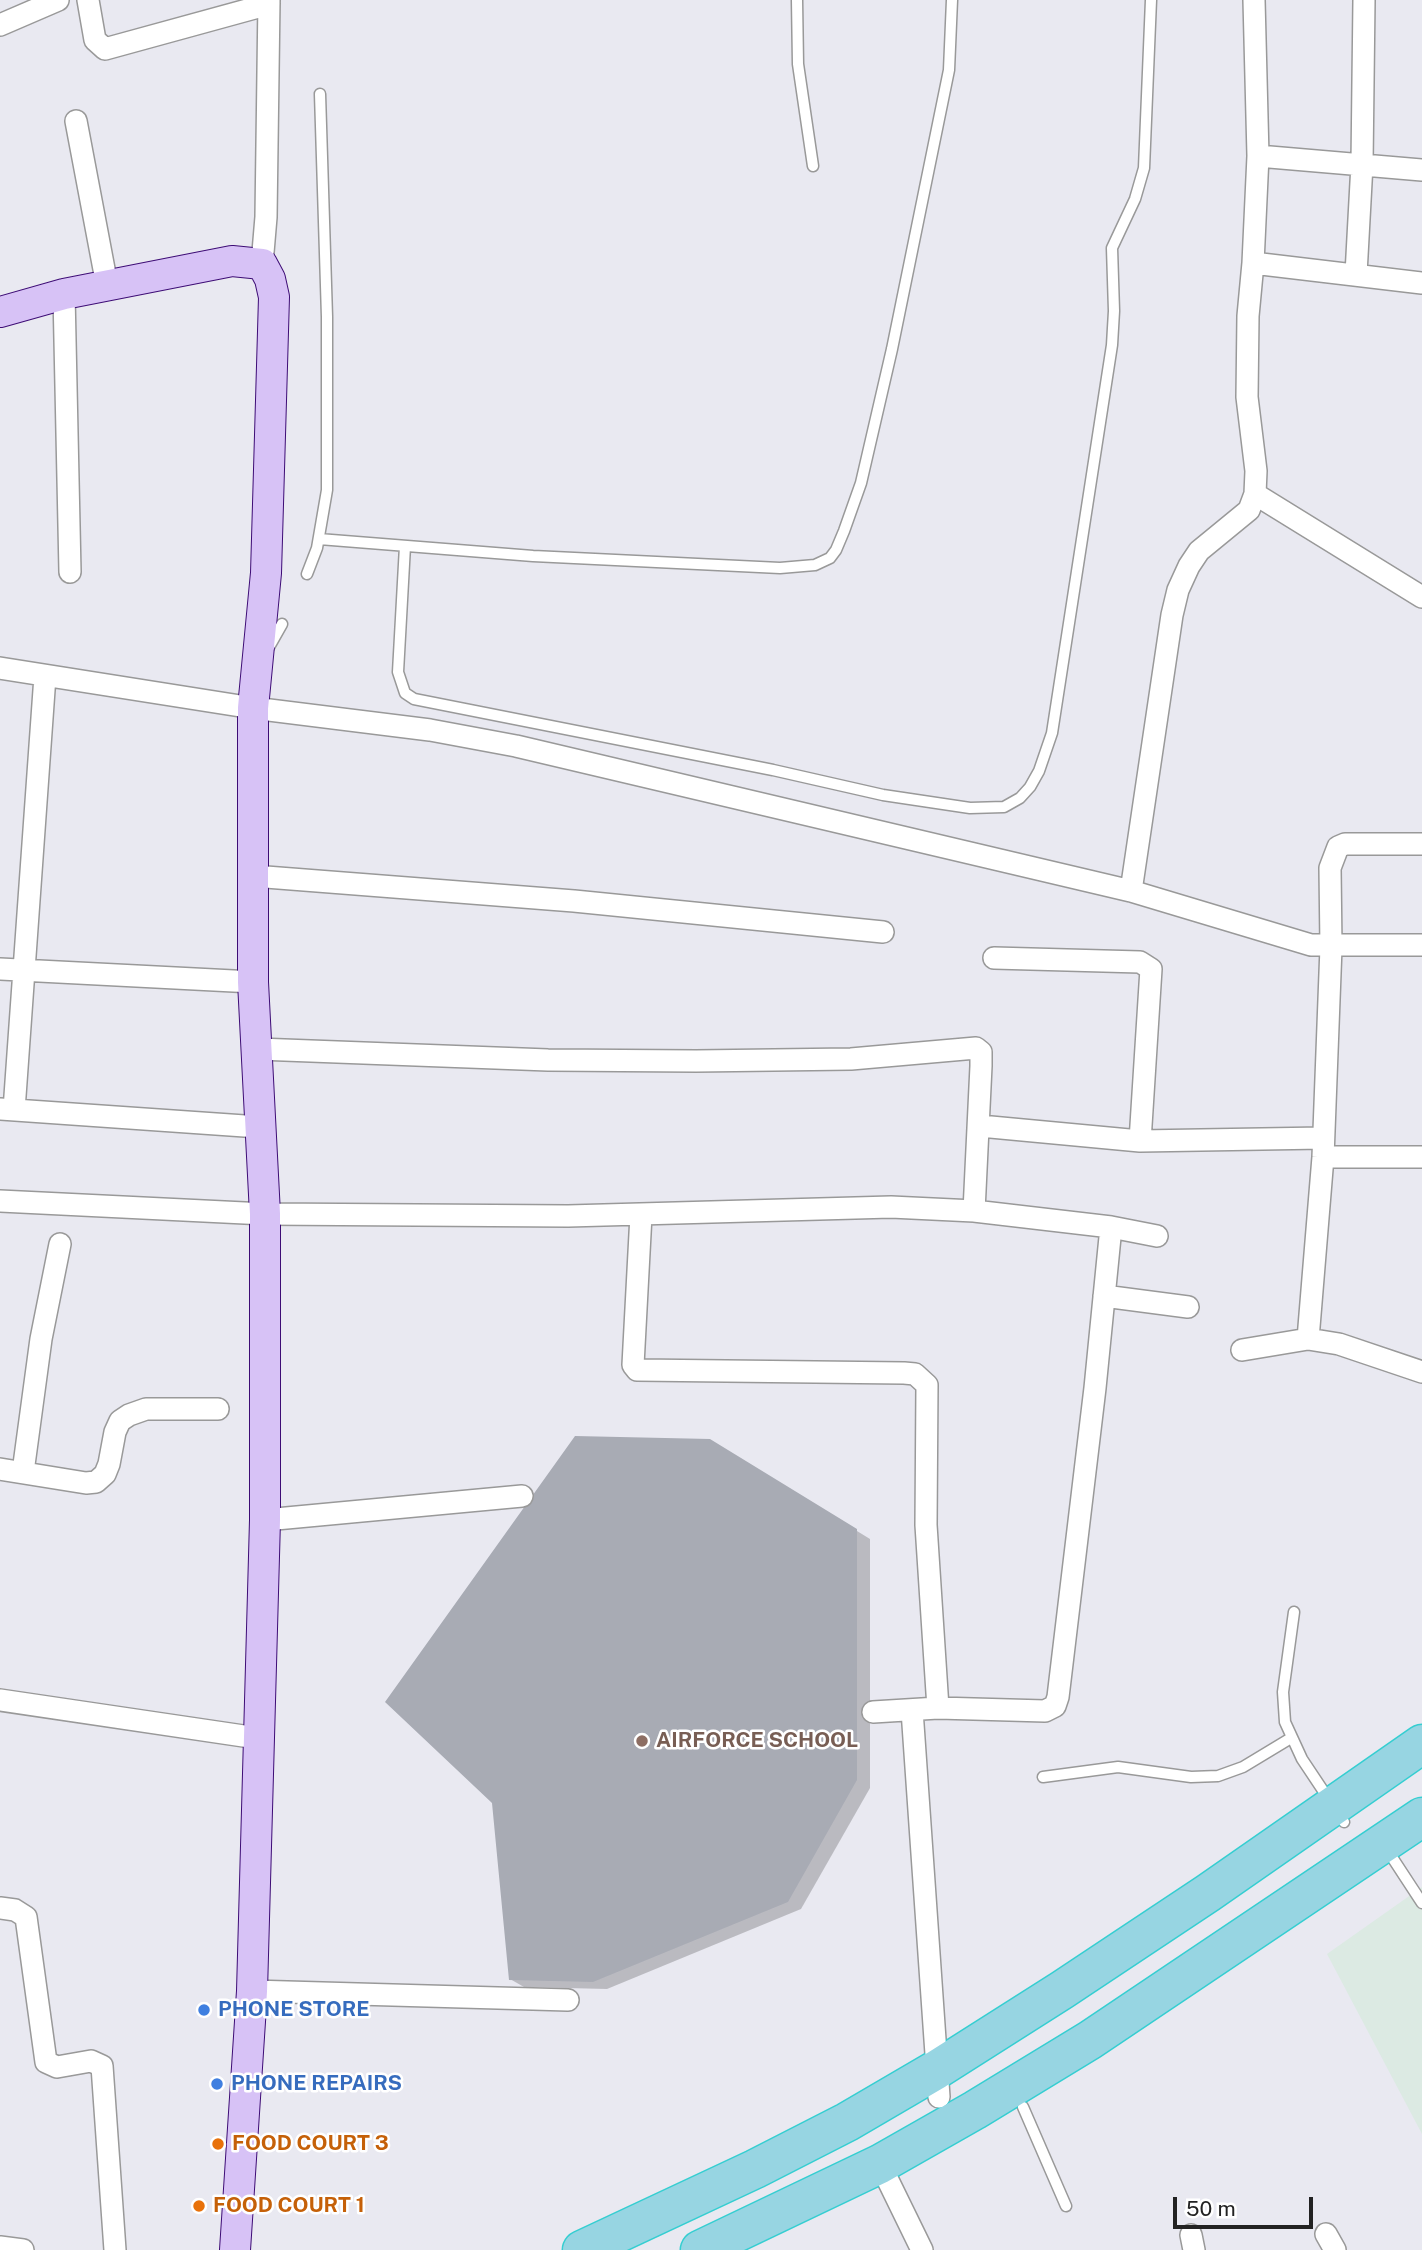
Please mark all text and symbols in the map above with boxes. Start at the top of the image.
place label: AIRFORCE SCHOOL [656,1728,858,1754]
marker: AIRFORCE SCHOOL [634,1733,650,1749]
place label: PHONE STORE [218,1997,370,2023]
marker: PHONE STORE [196,2002,212,2018]
place label: PHONE REPAIRS [231,2071,402,2097]
marker: PHONE REPAIRS [209,2076,225,2092]
place label: FOOD COURT 3 [232,2131,389,2157]
marker: FOOD COURT 3 [210,2136,226,2152]
scale bar [1177,2184,1317,2228]
place label: FOOD COURT 1 [213,2193,365,2219]
text: 50 m [1186,2196,1236,2221]
marker: FOOD COURT 1 [191,2198,207,2214]

